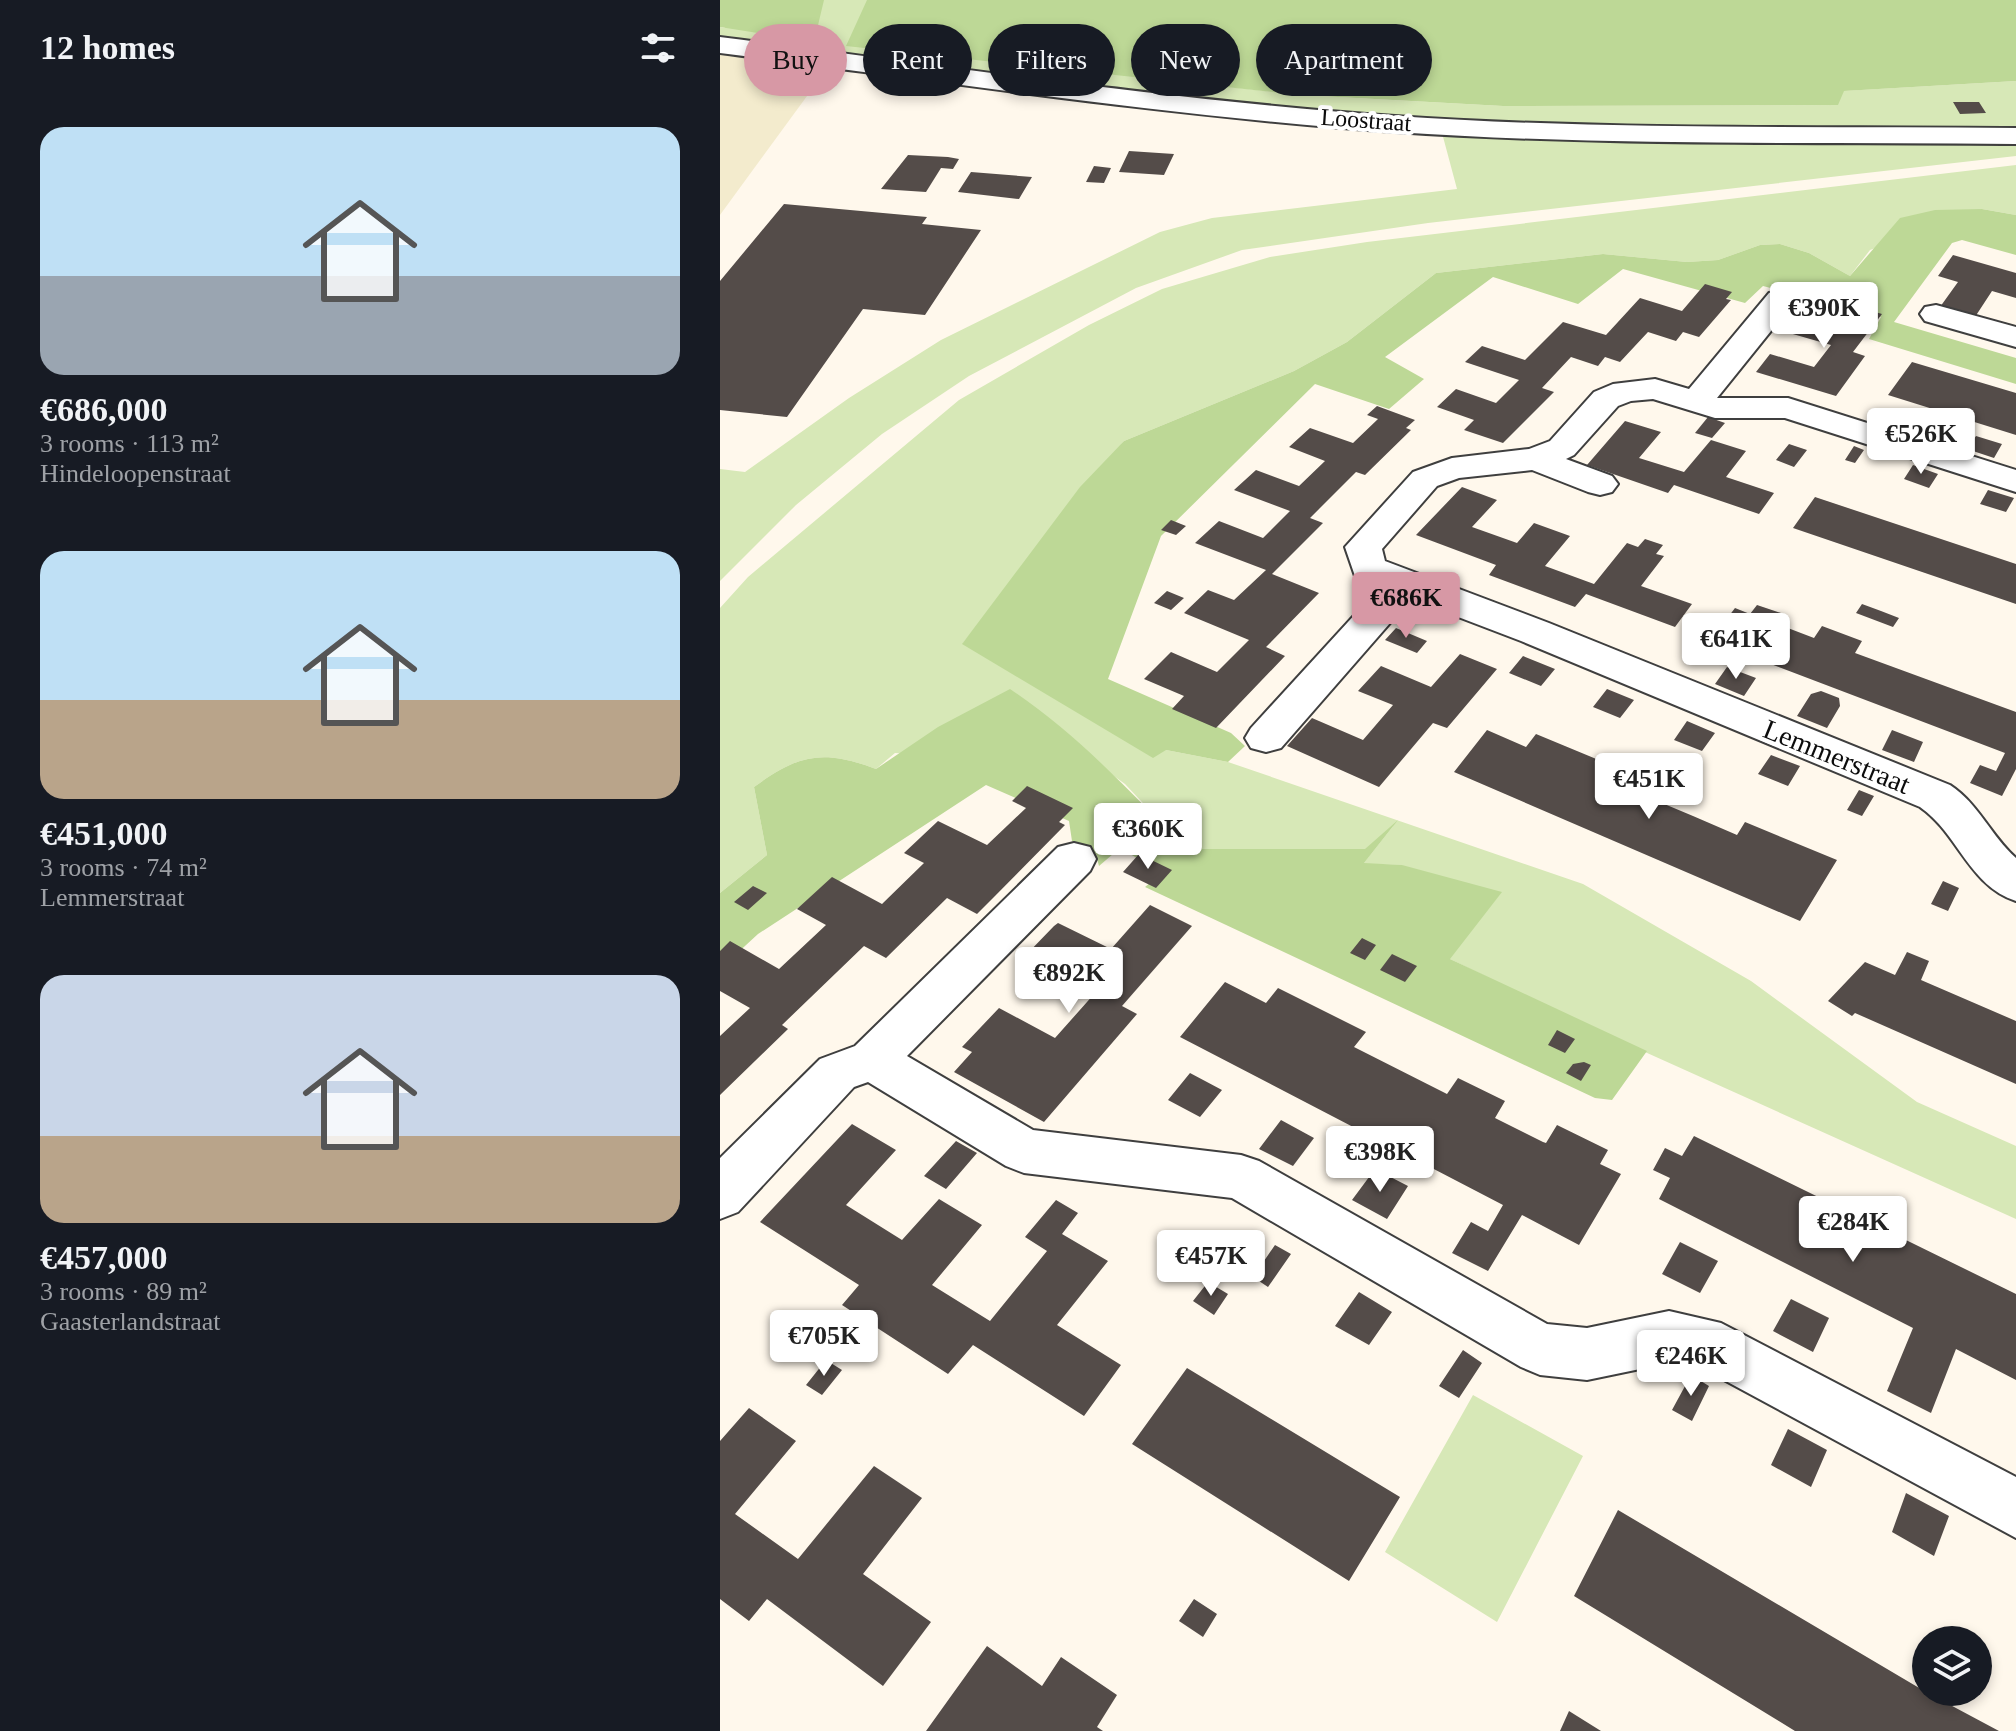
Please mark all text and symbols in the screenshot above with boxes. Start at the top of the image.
chip: Buy [744,24,847,96]
chip: Rent [863,24,972,96]
chip: Filters [988,24,1115,96]
chip: New [1131,24,1240,96]
chip: Apartment [1256,24,1432,96]
icon: filters [636,26,680,70]
text: 12 homes [40,29,175,66]
street label: Loostraat [1320,104,1412,136]
icon: home [288,179,432,323]
pin: €390K [1768,282,1880,350]
text: €390K [1788,293,1860,322]
text: €686,000 [40,391,168,428]
pin: €526K [1865,408,1977,476]
text: €526K [1885,419,1957,448]
text: 3 rooms · 113 m² [40,429,219,458]
text: Hindeloopenstraat [40,459,231,488]
pin: €686K [1350,572,1462,640]
text: €686K [1370,583,1442,612]
icon: home [288,603,432,747]
pin: €641K [1680,613,1792,681]
text: €641K [1700,624,1772,653]
street label: Lemmerstraat [1759,713,1915,800]
pin: €451K [1593,753,1705,821]
text: €451K [1613,764,1685,793]
pin: €360K [1092,803,1204,871]
text: €360K [1112,814,1184,843]
text: €451,000 [40,815,168,852]
text: 3 rooms · 74 m² [40,853,207,882]
text: Lemmerstraat [40,883,184,912]
pin: €892K [1013,947,1125,1015]
text: €892K [1033,958,1105,987]
icon: home [288,1027,432,1171]
pin: €398K [1324,1126,1436,1194]
text: €398K [1344,1137,1416,1166]
pin: €284K [1797,1196,1909,1264]
text: €284K [1817,1207,1889,1236]
pin: €457K [1155,1230,1267,1298]
text: €457,000 [40,1239,168,1276]
text: €457K [1175,1241,1247,1270]
text: 3 rooms · 89 m² [40,1277,207,1306]
text: Gaasterlandstraat [40,1307,220,1336]
pin: €705K [768,1310,880,1378]
text: €705K [788,1321,860,1350]
pin: €246K [1635,1330,1747,1398]
text: €246K [1655,1341,1727,1370]
map controls [1912,1626,1992,1706]
button: layers [1912,1626,1992,1706]

